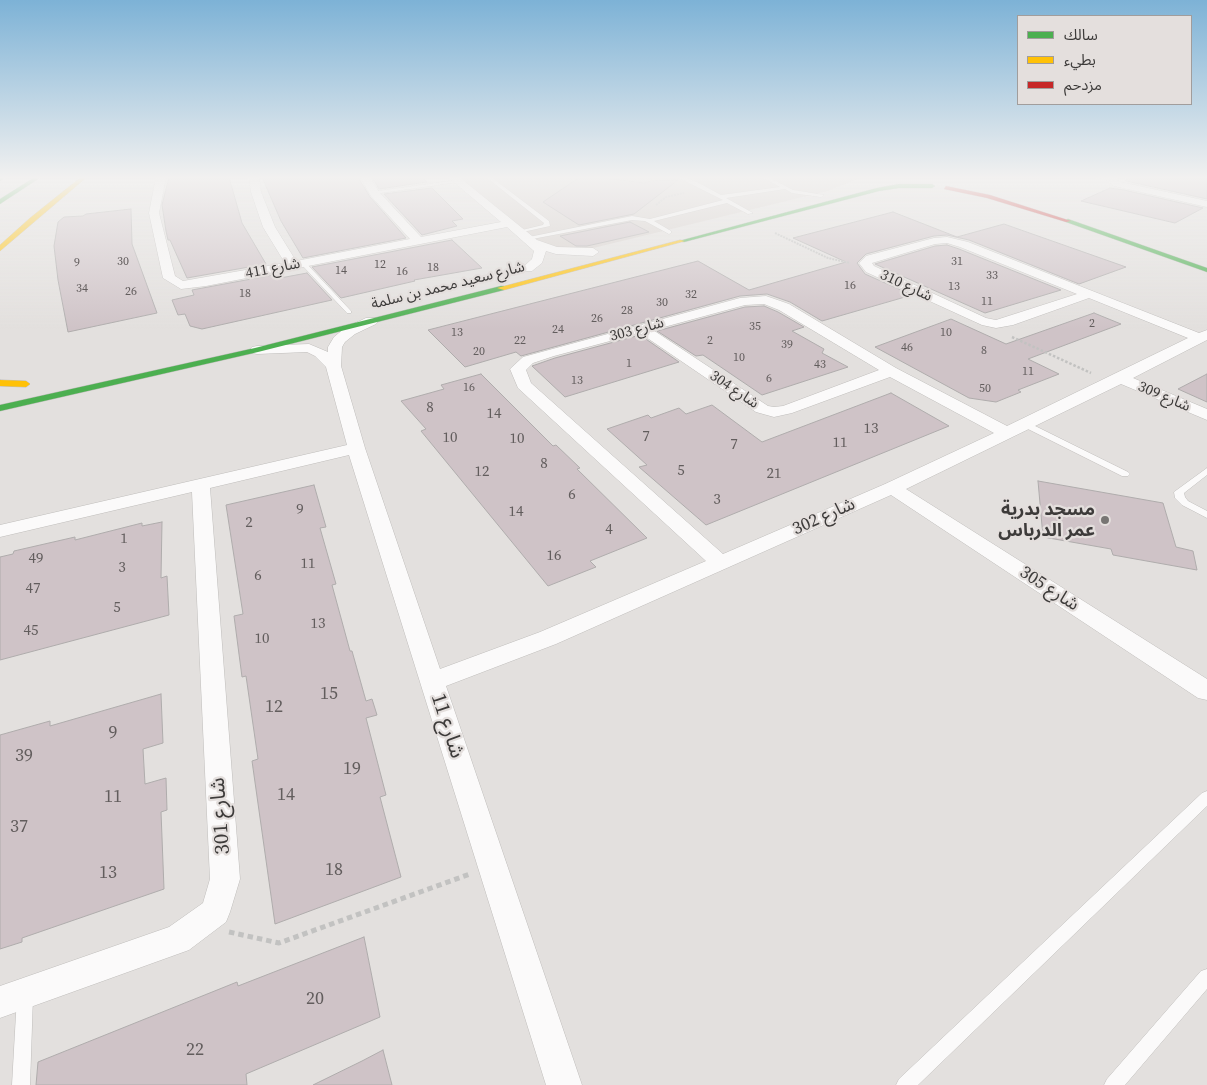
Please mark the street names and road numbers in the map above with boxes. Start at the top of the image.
street label: شارع 411 [244,255,302,283]
street label: شارع سعيد محمد بن سلمة [369,258,527,314]
street label: شارع 310 [877,266,935,306]
street label: شارع 303 [608,314,666,346]
street label: شارع 304 [706,367,762,413]
street label: شارع 309 [1135,378,1193,416]
street label: شارع 302 [789,494,859,540]
street label: شارع 305 [1015,562,1083,616]
street label: شارع 11 [425,690,469,762]
street label: شارع 301 [206,777,236,855]

